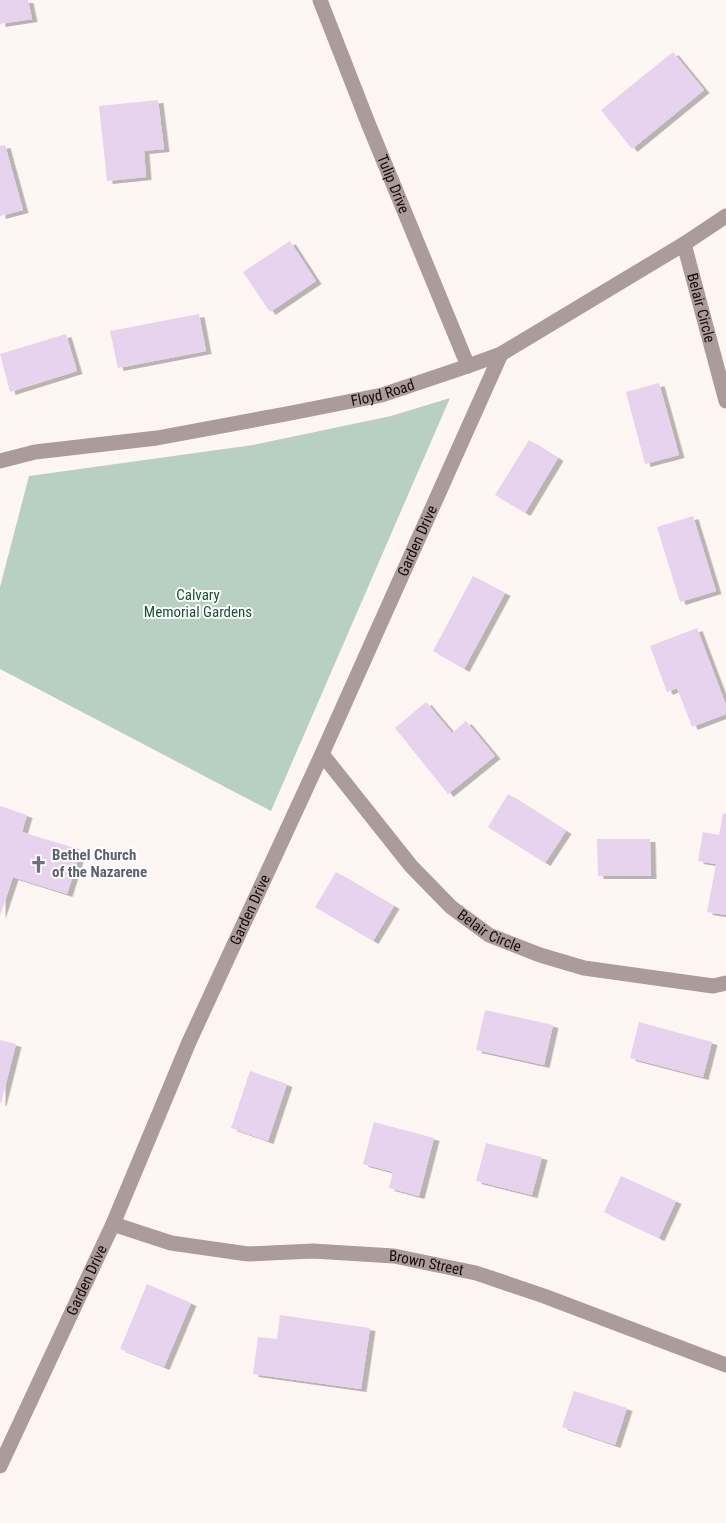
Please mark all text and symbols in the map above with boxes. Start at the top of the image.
street label: Tulip Drive [373,152,413,216]
street label: Belair Circle [683,271,719,344]
street label: Floyd Road [349,376,417,410]
street label: Garden Drive [394,503,441,579]
park label: Calvary Memorial Gardens [144,586,252,621]
place label: Bethel Church of the Nazarene [52,846,147,881]
church icon: Bethel Church of the Nazarene [28,854,48,874]
street label: Garden Drive [226,872,274,948]
street label: Belair Circle [454,906,524,956]
street label: Garden Drive [63,1242,111,1318]
street label: Brown Street [389,1247,465,1279]

